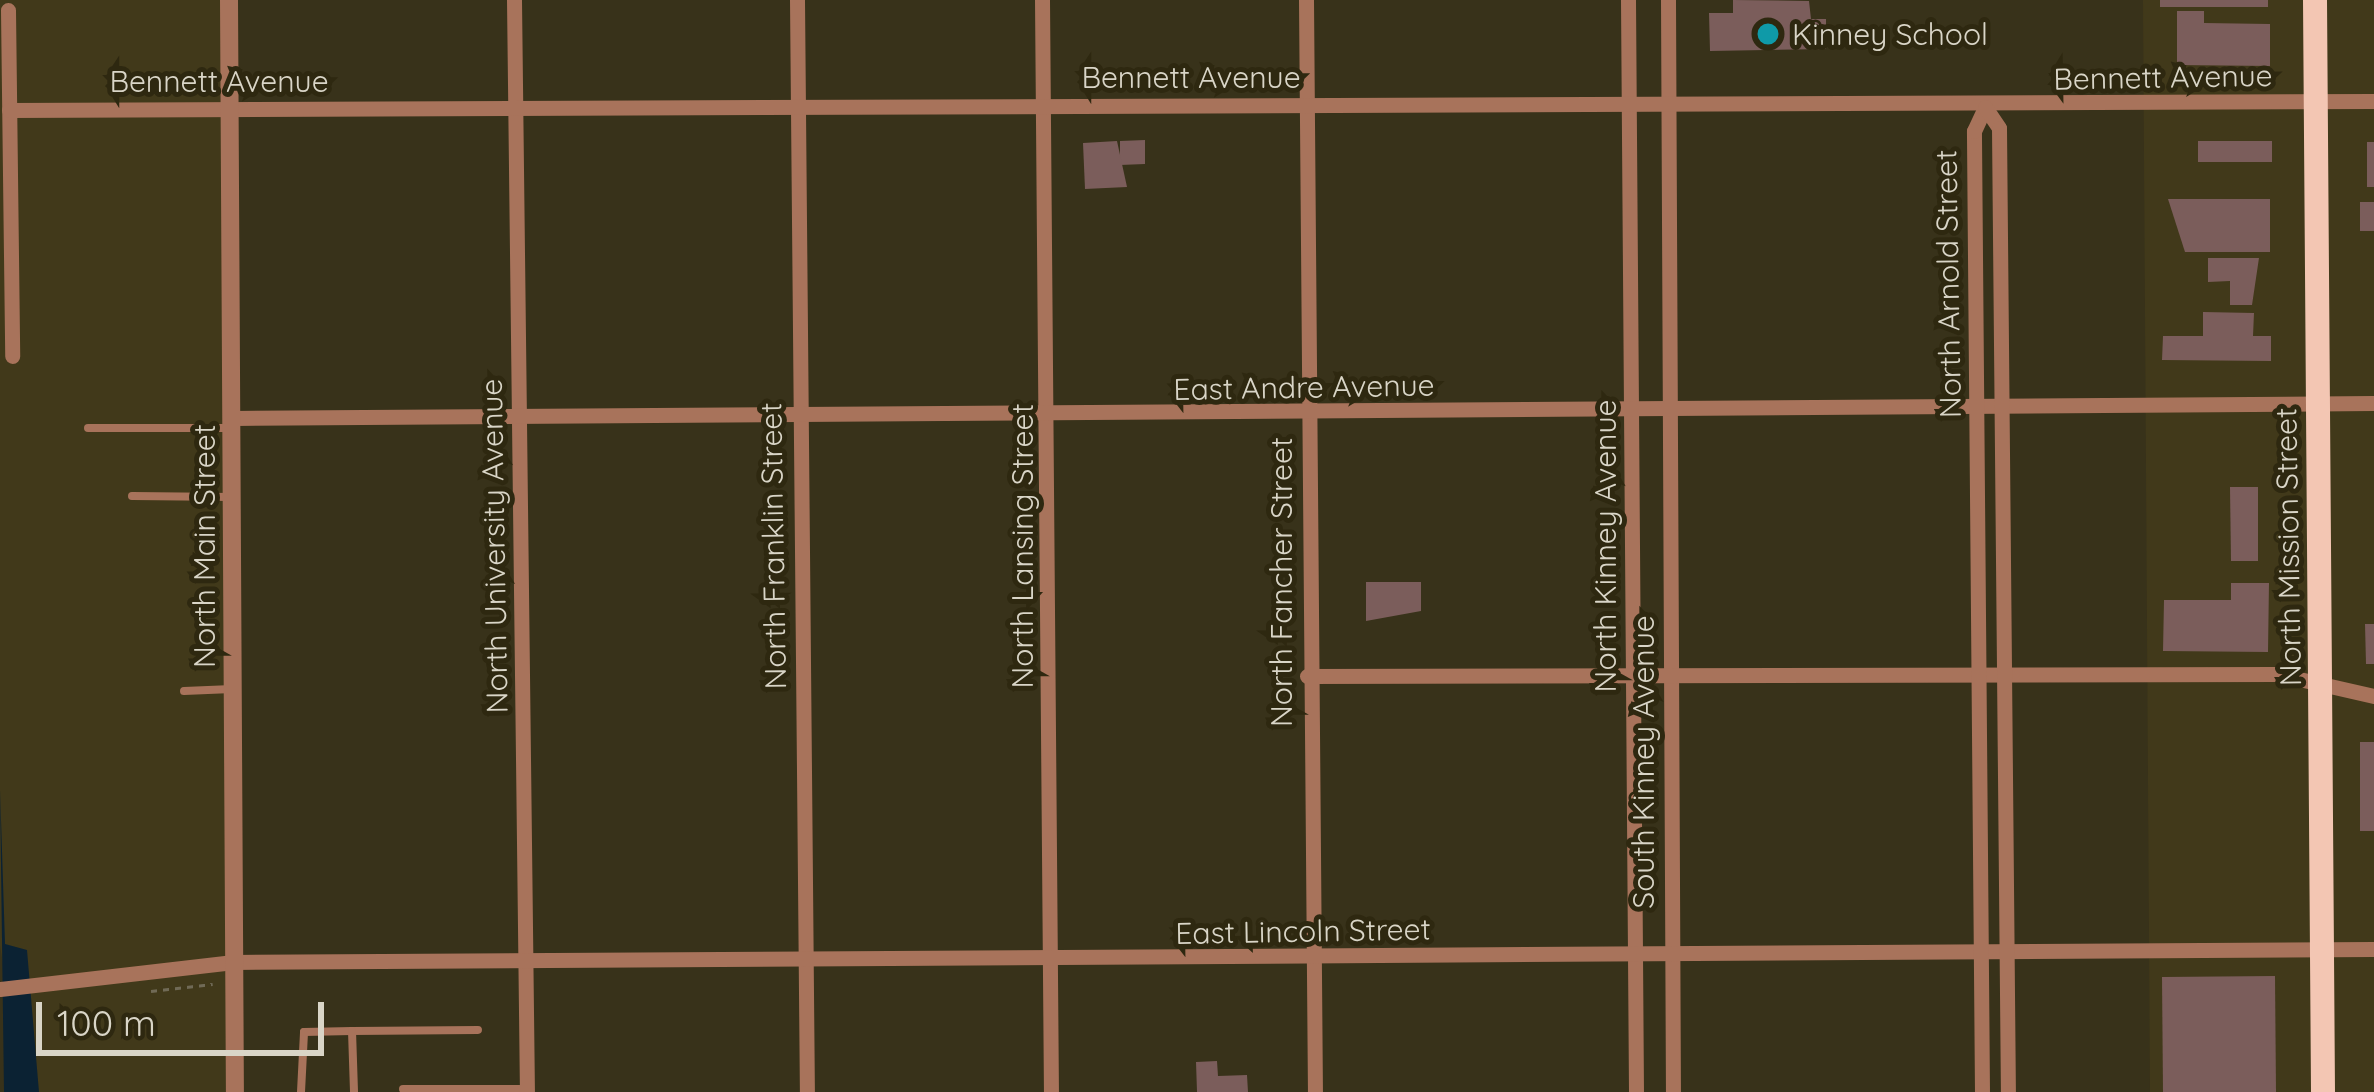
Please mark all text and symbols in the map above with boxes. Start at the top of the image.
place label: Kinney School [1792,16,1988,52]
marker: Kinney School [1755,21,1781,47]
street label: Bennett Avenue [2053,57,2273,97]
street label: Bennett Avenue [1081,59,1301,95]
street label: Bennett Avenue [109,63,329,99]
street label: North Arnold Street [1928,150,1968,418]
street label: East Andre Avenue [1173,367,1435,407]
street label: North University Avenue [473,378,515,714]
street label: North Kinney Avenue [1587,400,1623,692]
street label: North Franklin Street [752,402,794,690]
street label: North Lansing Street [1004,403,1040,689]
street label: North Mission Street [2268,408,2308,686]
street label: North Main Street [186,424,222,668]
street label: North Fancher Street [1263,437,1299,727]
street label: South Kinney Avenue [1625,615,1661,909]
street label: East Lincoln Street [1175,911,1431,951]
scale bar [42,978,330,1052]
text: 100 m [57,1000,156,1045]

